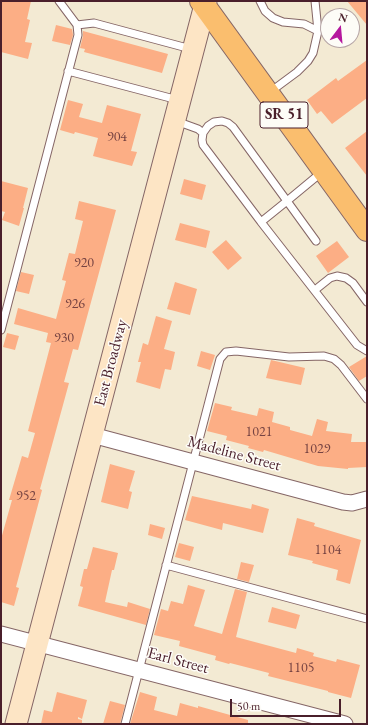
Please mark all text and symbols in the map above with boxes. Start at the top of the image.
north arrow [320,8,360,48]
text: N [337,9,349,25]
road number: SR 51 [260,102,308,128]
house number: 904 [107,129,127,145]
house number: 920 [74,255,94,271]
house number: 926 [65,296,85,312]
street label: East Broadway [90,317,132,409]
house number: 930 [54,330,74,346]
house number: 1021 [246,424,272,440]
street label: Madeline Street [185,432,283,476]
house number: 1029 [304,441,330,457]
house number: 952 [16,488,36,504]
house number: 1104 [315,542,341,558]
street label: Earl Street [145,644,211,678]
house number: 1105 [288,660,314,676]
scale bar [232,691,343,717]
text: 50 m [237,698,260,714]

